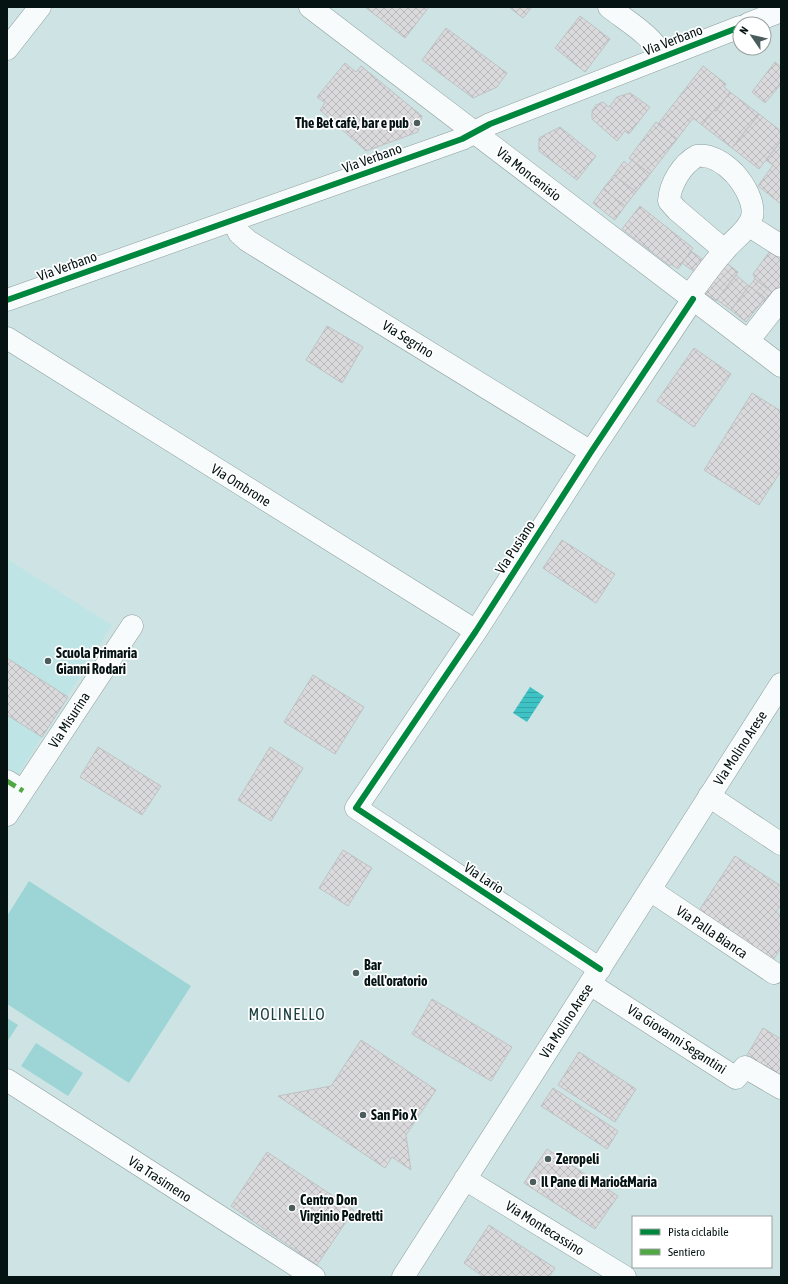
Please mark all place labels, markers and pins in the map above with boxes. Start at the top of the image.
place label: The Bet cafè, bar e pub [295,115,409,131]
marker: The Bet cafè, bar e pub [412,118,422,128]
place label: Scuola Primaria Gianni Rodari [56,645,138,677]
marker: Scuola Primaria Gianni Rodari [43,656,53,666]
place label: Bar dell'oratorio [364,957,428,989]
marker: Bar dell'oratorio [351,968,361,978]
place label: San Pio X [371,1107,418,1123]
marker: San Pio X [358,1110,368,1120]
place label: Zeropeli [556,1151,599,1167]
marker: Zeropeli [543,1154,553,1164]
place label: Il Pane di Mario&Maria [541,1174,657,1190]
marker: Il Pane di Mario&Maria [528,1177,538,1187]
place label: Centro Don Virginio Pedretti [299,1192,383,1224]
marker: Centro Don Virginio Pedretti [287,1203,297,1213]

